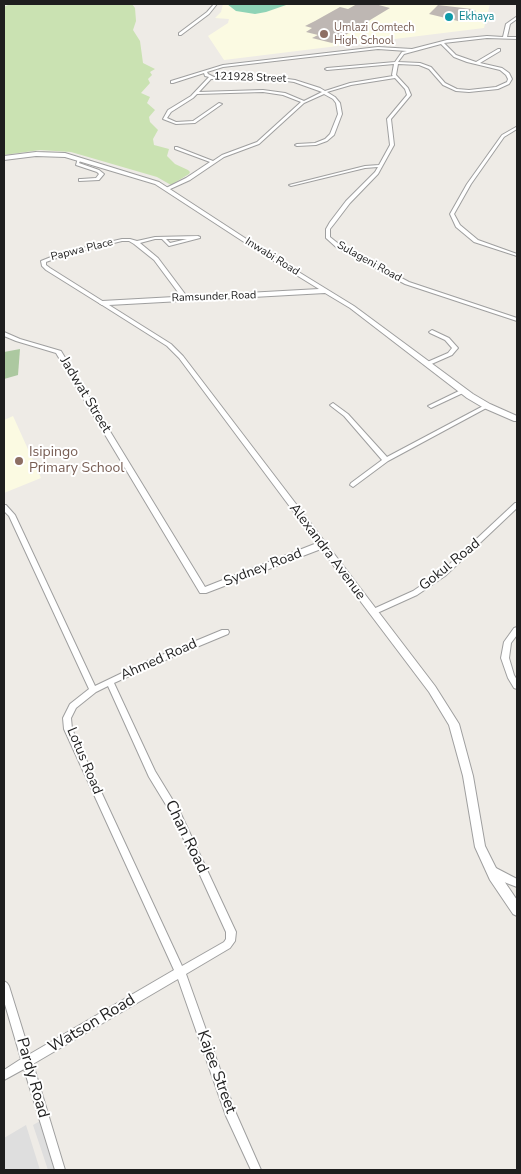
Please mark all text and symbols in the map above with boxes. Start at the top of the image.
place label: Ekhaya [459,10,494,24]
marker: Ekhaya [443,11,455,23]
place label: Umlazi Comtech High School [334,21,415,47]
marker: Umlazi Comtech High School [318,28,330,40]
street label: 121928 Street [214,70,286,86]
street label: Inwabi Road [242,235,302,279]
street label: Papwa Place [50,236,114,264]
street label: Sulageni Road [335,239,403,285]
street label: Ramsunder Road [171,289,257,305]
street label: Jadwat Street [56,354,114,436]
place label: Isipingo Primary School [29,445,124,478]
marker: Isipingo Primary School [13,455,25,467]
street label: Alexandra Avenue [285,501,369,603]
street label: Gokul Road [416,535,484,595]
street label: Sydney Road [222,545,304,591]
street label: Ahmed Road [118,636,200,684]
street label: Lotus Road [62,725,106,797]
street label: Chan Road [160,797,212,877]
street label: Watson Road [45,991,139,1057]
street label: Kajee Street [192,1028,240,1116]
street label: Pardy Road [11,1036,53,1120]

